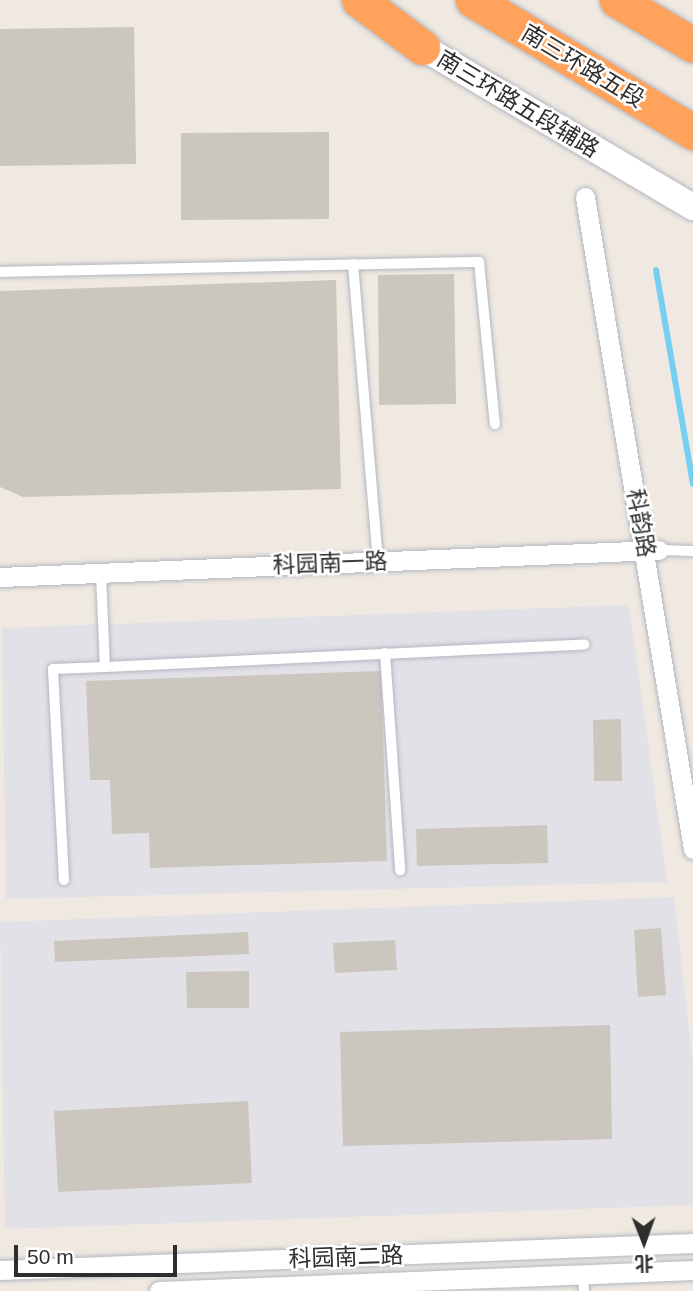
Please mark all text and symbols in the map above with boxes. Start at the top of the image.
street label: 南三环路五段 [517,19,649,113]
street label: 南三环路五段辅路 [432,45,604,163]
street label: 科韵路 [621,487,661,559]
street label: 科园南一路 [272,547,388,579]
north arrow [609,1207,679,1277]
scale bar [18,1232,180,1276]
street label: 科园南二路 [288,1241,404,1273]
text: 50 m [27,1245,74,1268]
text: 北 [635,1253,654,1274]

